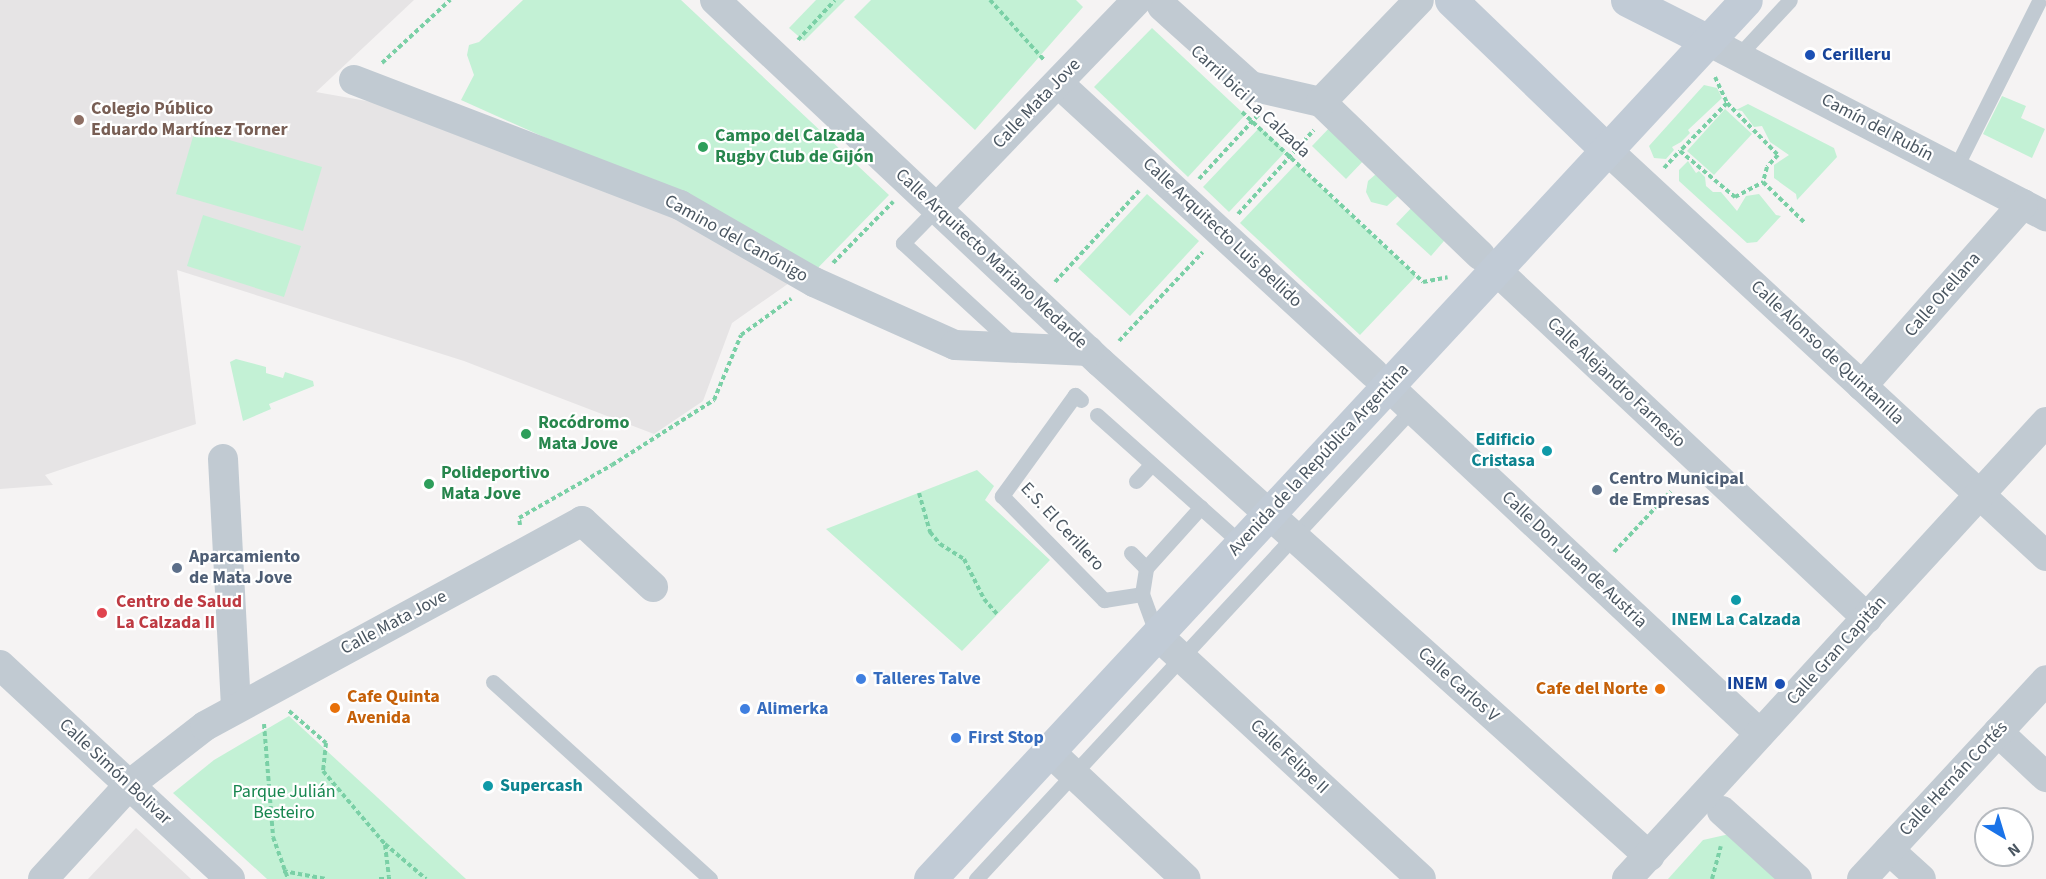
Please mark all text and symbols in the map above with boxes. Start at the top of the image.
street label: Carril bici La Calzada [1186,41,1314,163]
place label: Cerilleru [1822,44,1891,66]
marker: Cerilleru [1803,48,1817,62]
street label: Calle Mata Jove [989,54,1085,154]
street label: Camín del Rubín [1817,89,1937,167]
place label: Colegio Público Eduardo Martínez Torner [91,99,288,142]
marker: Colegio Público Eduardo Martínez Torner [72,113,86,127]
place label: Campo del Calzada Rugby Club de Gijón [715,126,874,168]
marker: Campo del Calzada Rugby Club de Gijón [696,140,710,154]
street label: Calle Arquitecto Luis Bellido [1138,154,1306,312]
street label: Calle Arquitecto Mariano Medarde [891,164,1091,354]
street label: Camino del Canónigo [660,191,812,287]
street label: Calle Orellana [1900,248,1986,342]
street label: Calle Alonso de Quintanilla [1746,276,1908,430]
street label: Calle Alejandro Farnesio [1542,313,1690,453]
street label: Avenida de la República Argentina [1224,359,1414,561]
place label: Rocódromo Mata Jove [538,413,629,456]
marker: Rocódromo Mata Jove [519,427,533,441]
place label: Edificio Cristasa [1471,430,1535,472]
marker: Edificio Cristasa [1540,444,1554,458]
place label: Polideportivo Mata Jove [441,463,550,506]
place label: Centro Municipal de Empresas [1609,469,1744,512]
marker: Polideportivo Mata Jove [422,477,436,491]
street label: E.S. El Cerillero [1016,478,1108,576]
marker: Centro Municipal de Empresas [1590,483,1604,497]
street label: Calle Don Juan de Austria [1497,487,1651,633]
place label: Aparcamiento de Mata Jove [189,547,300,590]
marker: Aparcamiento de Mata Jove [170,561,184,575]
street label: Calle Mata Jove [337,586,451,660]
place label: Centro de Salud La Calzada II [116,592,242,634]
street label: Calle Gran Capitán [1783,592,1891,710]
marker: INEM La Calzada [1729,593,1743,607]
marker: Centro de Salud La Calzada II [93,604,111,622]
place label: INEM La Calzada [1671,609,1801,631]
street label: Calle Carlos V [1413,643,1503,727]
place label: Talleres Talve [873,668,981,690]
marker: Talleres Talve [854,672,868,686]
place label: INEM [1727,673,1768,695]
marker: INEM [1773,677,1787,691]
place label: Cafe del Norte [1536,678,1648,700]
marker: Cafe del Norte [1653,682,1667,696]
place label: Cafe Quinta Avenida [347,687,440,730]
place label: Alimerka [757,698,829,720]
marker: Cafe Quinta Avenida [328,701,342,715]
marker: Alimerka [738,702,752,716]
street label: Calle Simón Bolivar [54,714,176,830]
street label: Calle Felipe II [1245,715,1333,799]
street label: Calle Hernán Cortés [1895,717,2013,841]
place label: First Stop [968,727,1044,749]
marker: First Stop [949,731,963,745]
place label: Supercash [500,775,583,797]
marker: Supercash [481,779,495,793]
park label: Parque Julián Besteiro [232,782,336,824]
north arrow [1974,807,2034,867]
text: N [2003,838,2025,862]

